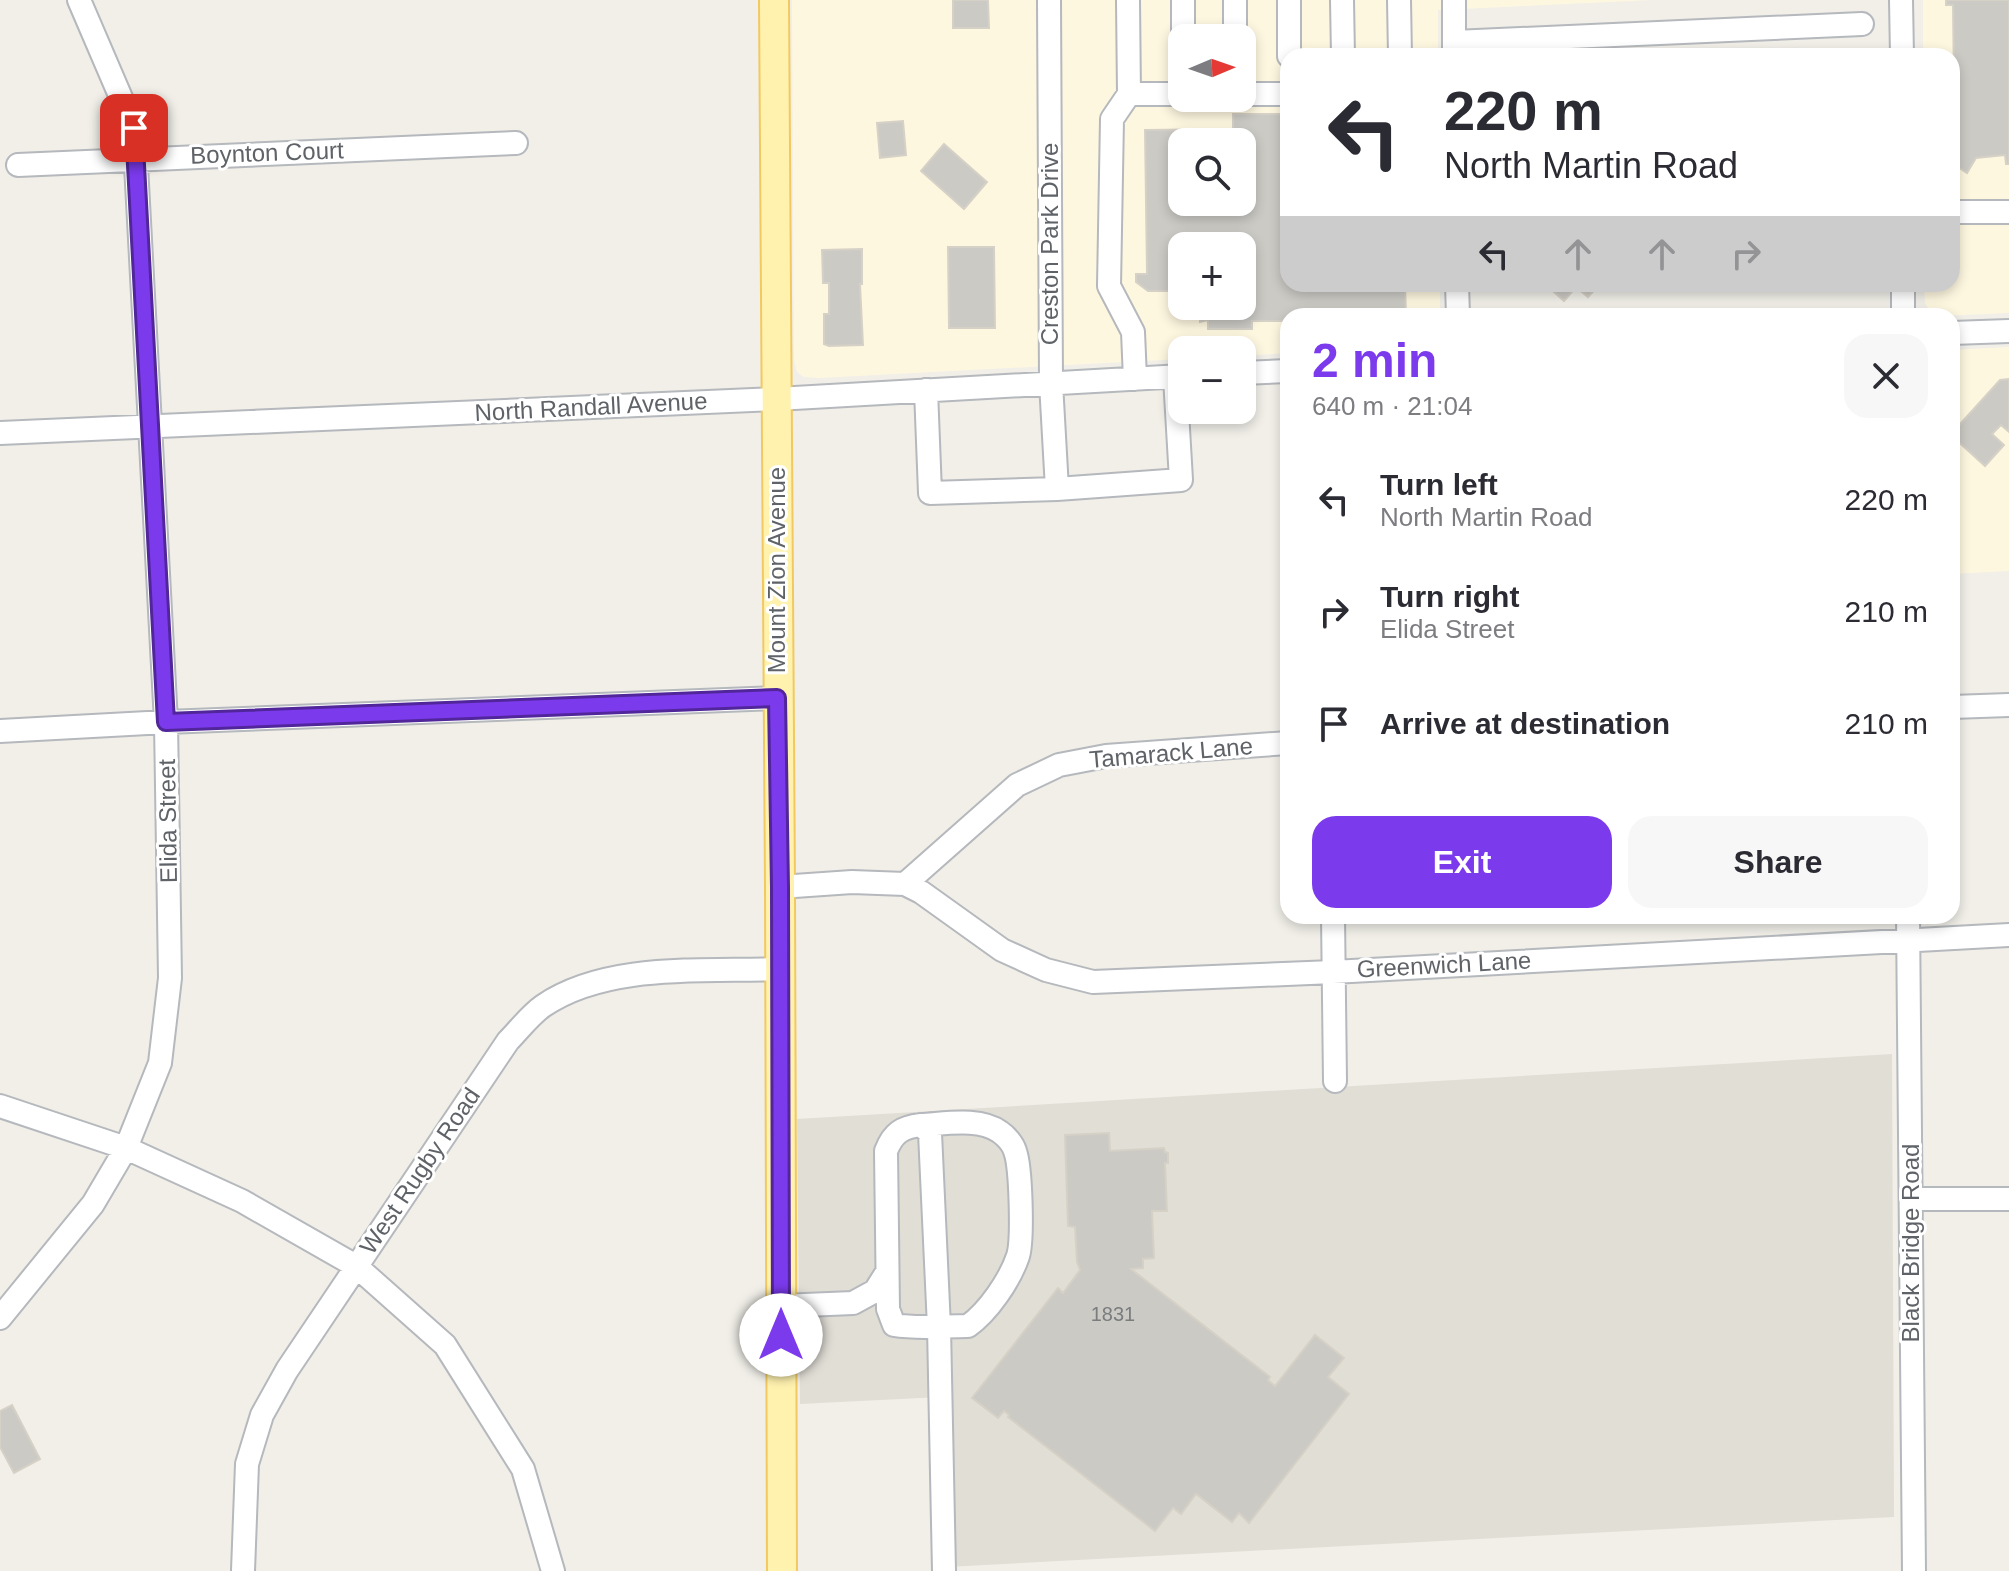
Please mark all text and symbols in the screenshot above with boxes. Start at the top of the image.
north arrow [1168,24,1256,112]
map controls [1168,24,1256,424]
text: 220 m [1444,79,1603,142]
icon: left [1312,80,1416,184]
pin [100,94,168,162]
icon: arrive [112,106,156,150]
button: search [1168,128,1256,216]
street label: Boynton Court [190,136,344,169]
street label: Creston Park Drive [1036,143,1063,345]
text: North Martin Road [1444,145,1738,186]
button: + [1168,232,1256,320]
icon: left [1472,232,1516,276]
icon: ahead [1556,232,1600,276]
icon: ahead [1640,232,1684,276]
icon: right [1724,232,1768,276]
text: 2 min [1312,334,1437,387]
button: close [1844,334,1928,418]
button: − [1168,336,1256,424]
street label: North Randall Avenue [474,387,708,426]
text: 640 m · 21:04 [1312,391,1472,421]
street label: Mount Zion Avenue [763,467,790,673]
text: Turn left [1380,468,1498,501]
icon: left [1312,478,1356,522]
text: 220 m [1845,483,1928,516]
text: North Martin Road [1380,502,1592,532]
text: Turn right [1380,580,1519,613]
icon: right [1312,590,1356,634]
text: 210 m [1845,595,1928,628]
text: Elida Street [1380,614,1514,644]
icon: arrive [1312,702,1356,746]
text: Arrive at destination [1380,707,1670,740]
text: 210 m [1845,707,1928,740]
street label: Tamarack Lane [1088,732,1254,773]
street label: Elida Street [153,758,182,883]
button: Exit [1312,816,1612,908]
button: Share [1628,816,1928,908]
street label: Greenwich Lane [1356,946,1532,983]
street label: West Rugby Road [354,1083,485,1259]
street label: Black Bridge Road [1897,1144,1924,1342]
position arrow [739,1293,823,1377]
house number: 1831 [1091,1303,1135,1325]

